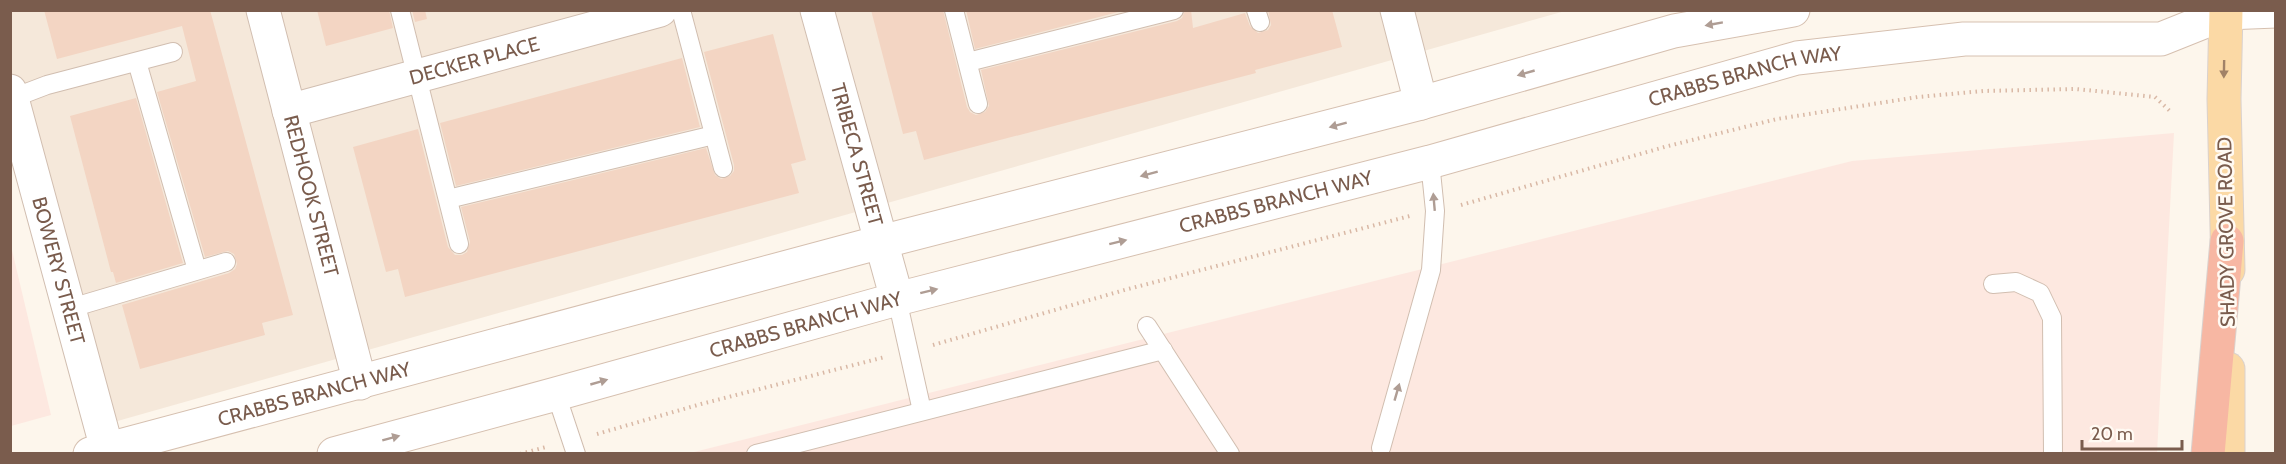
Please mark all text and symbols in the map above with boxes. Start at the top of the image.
one-way arrow [1705,19,1724,28]
street label: DECKER PLACE [407,31,542,90]
street label: CRABBS BRANCH WAY [1646,41,1843,112]
one-way arrow [2220,59,2229,78]
one-way arrow [1517,69,1535,78]
street label: TRIBECA STREET [826,80,888,229]
street label: REDHOOK STREET [279,113,344,279]
one-way arrow [1329,120,1347,130]
street label: SHADY GROVE ROAD [2212,137,2240,327]
street label: CRABBS BRANCH WAY [1177,165,1376,238]
one-way arrow [1140,169,1158,179]
one-way arrow [1429,192,1439,211]
street label: BOWERY STREET [27,194,90,347]
one-way arrow [1109,237,1127,246]
one-way arrow [920,285,938,295]
street label: CRABBS BRANCH WAY [707,286,905,363]
street label: CRABBS BRANCH WAY [215,356,414,431]
one-way arrow [590,377,608,386]
one-way arrow [1393,383,1402,401]
scale bar [2082,413,2182,451]
text: 20 m [2091,423,2133,445]
one-way arrow [381,433,400,443]

